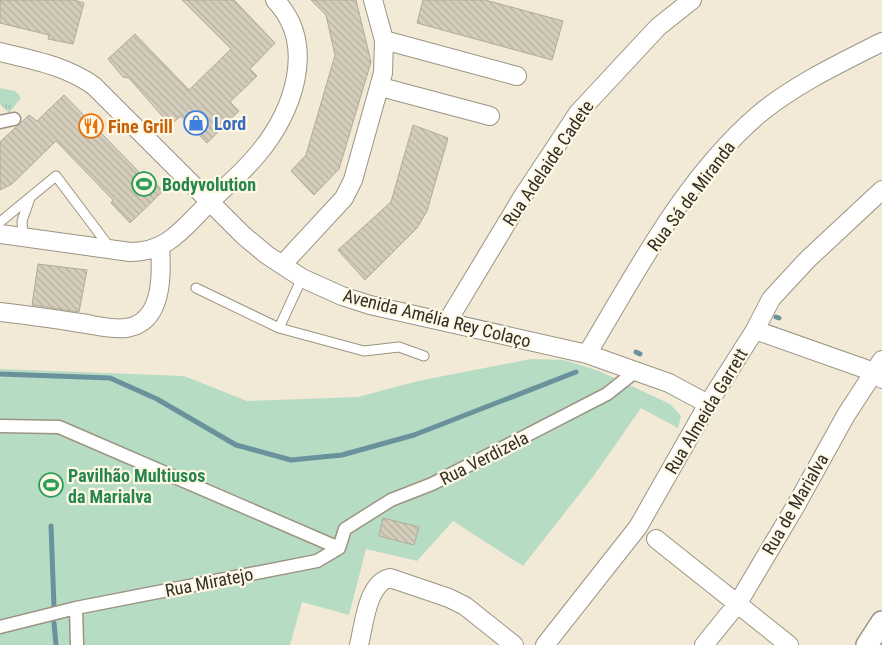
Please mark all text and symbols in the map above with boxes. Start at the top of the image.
street label: Rua Adelaide Cadete [498,96,598,230]
shop icon: Lord [183,110,209,136]
restaurant icon: Fine Grill [78,113,104,139]
place label: Lord [214,113,246,134]
place label: Fine Grill [108,116,173,137]
street label: Rua Sá de Miranda [643,137,739,255]
sports icon: Bodyvolution [131,171,157,197]
place label: Bodyvolution [162,174,256,195]
street label: Avenida Amélia Rey Colaço [341,284,533,352]
street label: Rua Almeida Garrett [660,345,752,477]
street label: Rua Verdizela [436,427,532,489]
street label: Rua de Marialva [758,450,832,558]
place label: Pavilhão Multiusos da Marialva [68,465,205,507]
sports icon: Pavilhão Multiusos da Marialva [38,472,64,498]
street label: Rua Miratejo [163,563,255,601]

